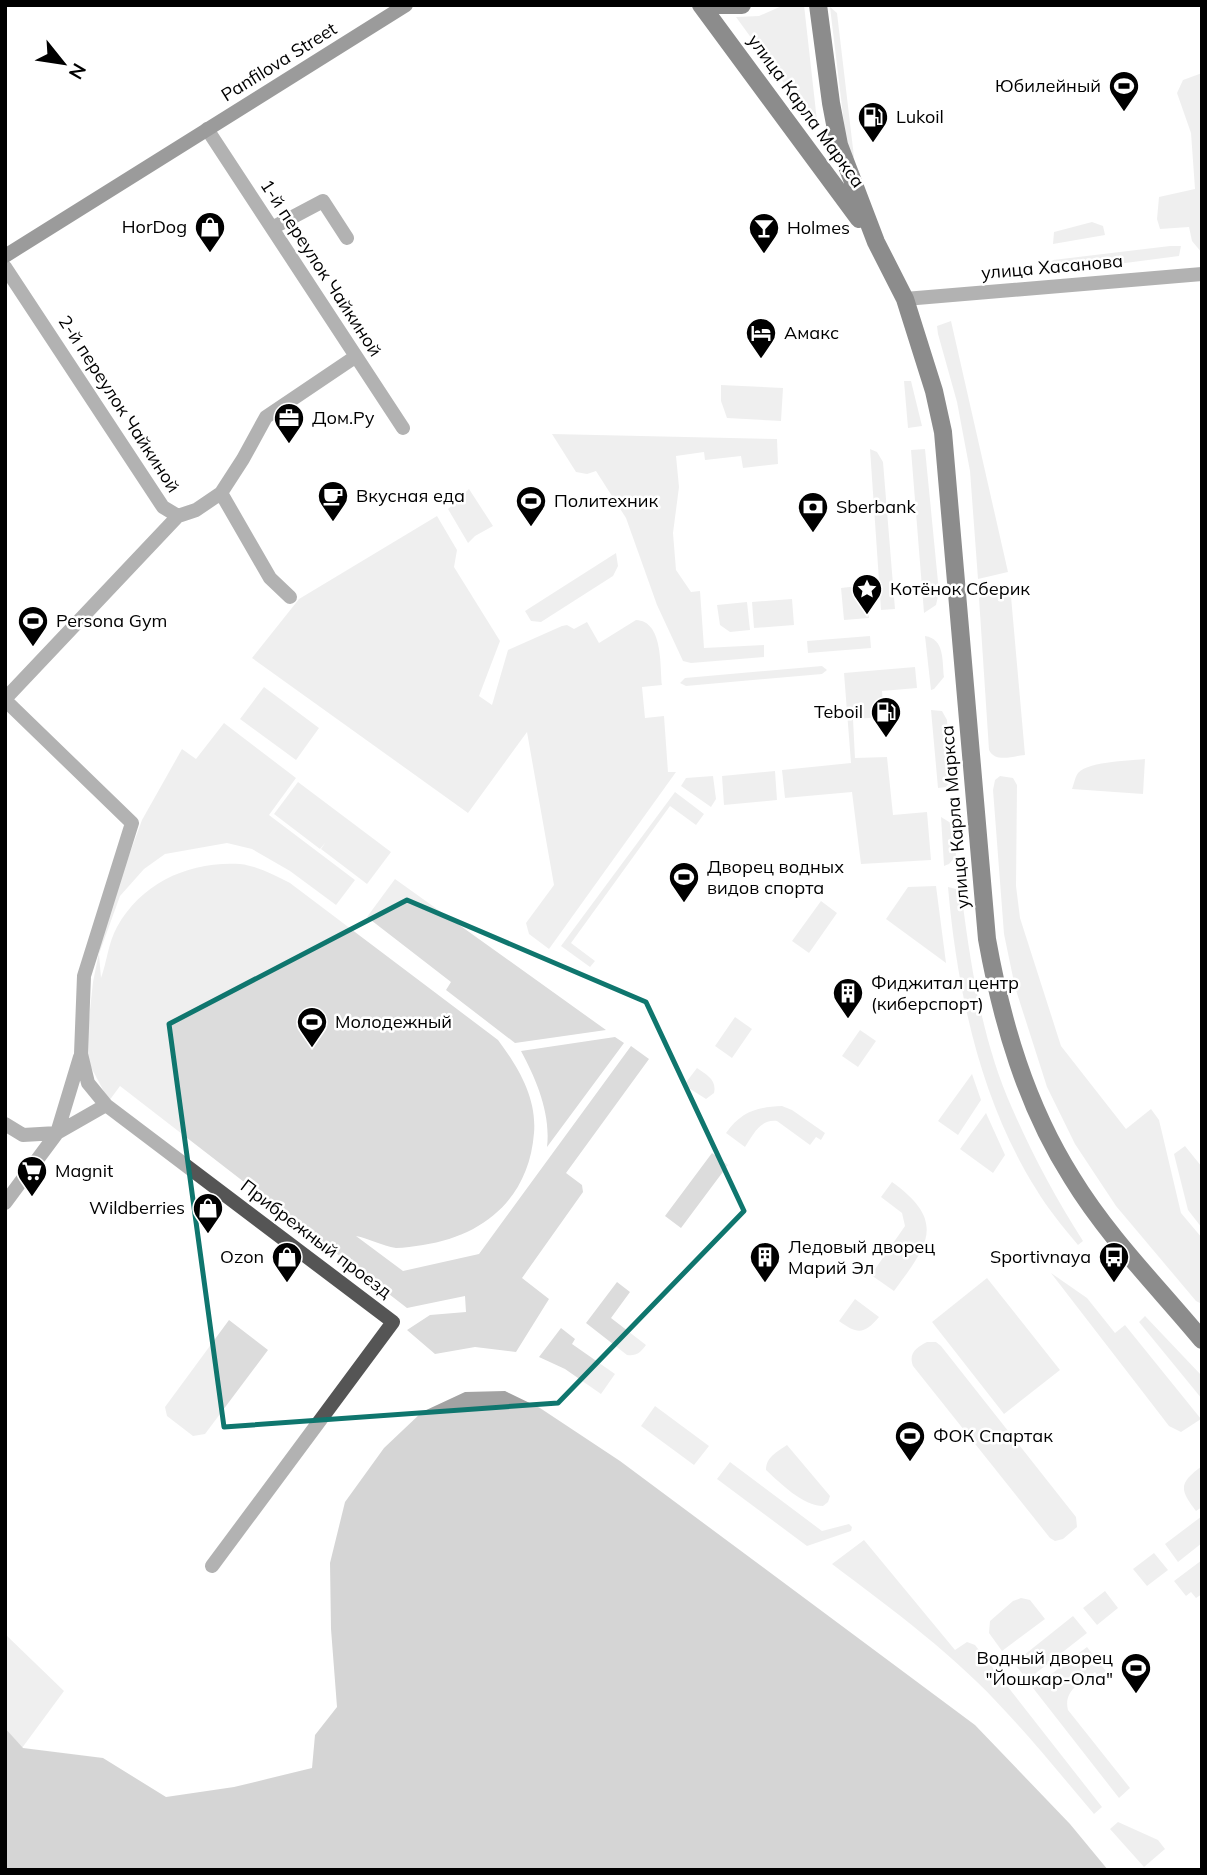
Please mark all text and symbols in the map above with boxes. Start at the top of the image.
street label: Panfilova Street [217,17,341,106]
north arrow [28,28,98,98]
street label: улица Карла Маркса [743,29,870,192]
text: N [64,59,92,84]
sports icon: Юбилейный [1107,69,1141,113]
place label: Юбилейный [995,74,1101,97]
fuel station icon: Lukoil [856,100,890,144]
place label: Lukoil [896,105,944,128]
street label: 1-й переулок Чайкиной [256,175,387,361]
shop icon: HorDog [193,210,227,254]
bar icon: Holmes [747,211,781,255]
place label: HorDog [122,215,187,238]
place label: Holmes [787,216,850,239]
street label: улица Хасанова [980,249,1124,284]
street label: 2-й переулок Чайкиной [54,311,185,497]
hotel icon: Амакс [744,316,778,360]
place label: Амакс [784,321,839,344]
office icon: Дом.Ру [272,401,306,445]
place label: Дом.Ру [312,406,375,429]
cafe icon: Вкусная еда [316,479,350,523]
place label: Вкусная еда [356,484,465,507]
sports icon: Политехник [514,484,548,528]
place label: Политехник [554,489,659,512]
bank icon: Sberbank [796,490,830,534]
place label: Sberbank [836,495,916,518]
place icon: Котёнок Сберик [850,572,884,616]
place label: Котёнок Сберик [890,577,1030,600]
sports icon: Persona Gym [16,604,50,648]
place label: Persona Gym [56,609,167,632]
fuel station icon: Teboil [869,695,903,739]
place label: Teboil [814,700,863,723]
street label: улица Карла Маркса [935,724,974,910]
place label: Дворец водных видов спорта [707,855,844,899]
sports icon: Дворец водных видов спорта [667,860,701,904]
place label: Фиджитал центр (киберспорт) [871,971,1019,1015]
building icon: Фиджитал центр (киберспорт) [831,976,865,1020]
sports icon: Молодежный [295,1005,329,1049]
place label: Молодежный [335,1010,452,1033]
supermarket icon: Magnit [15,1154,49,1198]
place label: Magnit [55,1159,113,1182]
street label: Прибрежный проезд [236,1174,396,1303]
shop icon: Wildberries [191,1191,225,1235]
place label: Wildberries [89,1196,185,1219]
place label: Ледовый дворец Марий Эл [788,1235,935,1279]
shop icon: Ozon [270,1240,304,1284]
building icon: Ледовый дворец Марий Эл [748,1240,782,1284]
bus stop icon: Sportivnaya [1097,1240,1131,1284]
place label: Ozon [220,1245,264,1268]
place label: Sportivnaya [990,1245,1091,1268]
sports icon: ФОК Спартак [893,1419,927,1463]
place label: ФОК Спартак [933,1424,1053,1447]
place label: Водный дворец "Йошкар-Ола" [976,1646,1113,1690]
sports icon: Водный дворец "Йошкар-Ола" [1119,1651,1153,1695]

